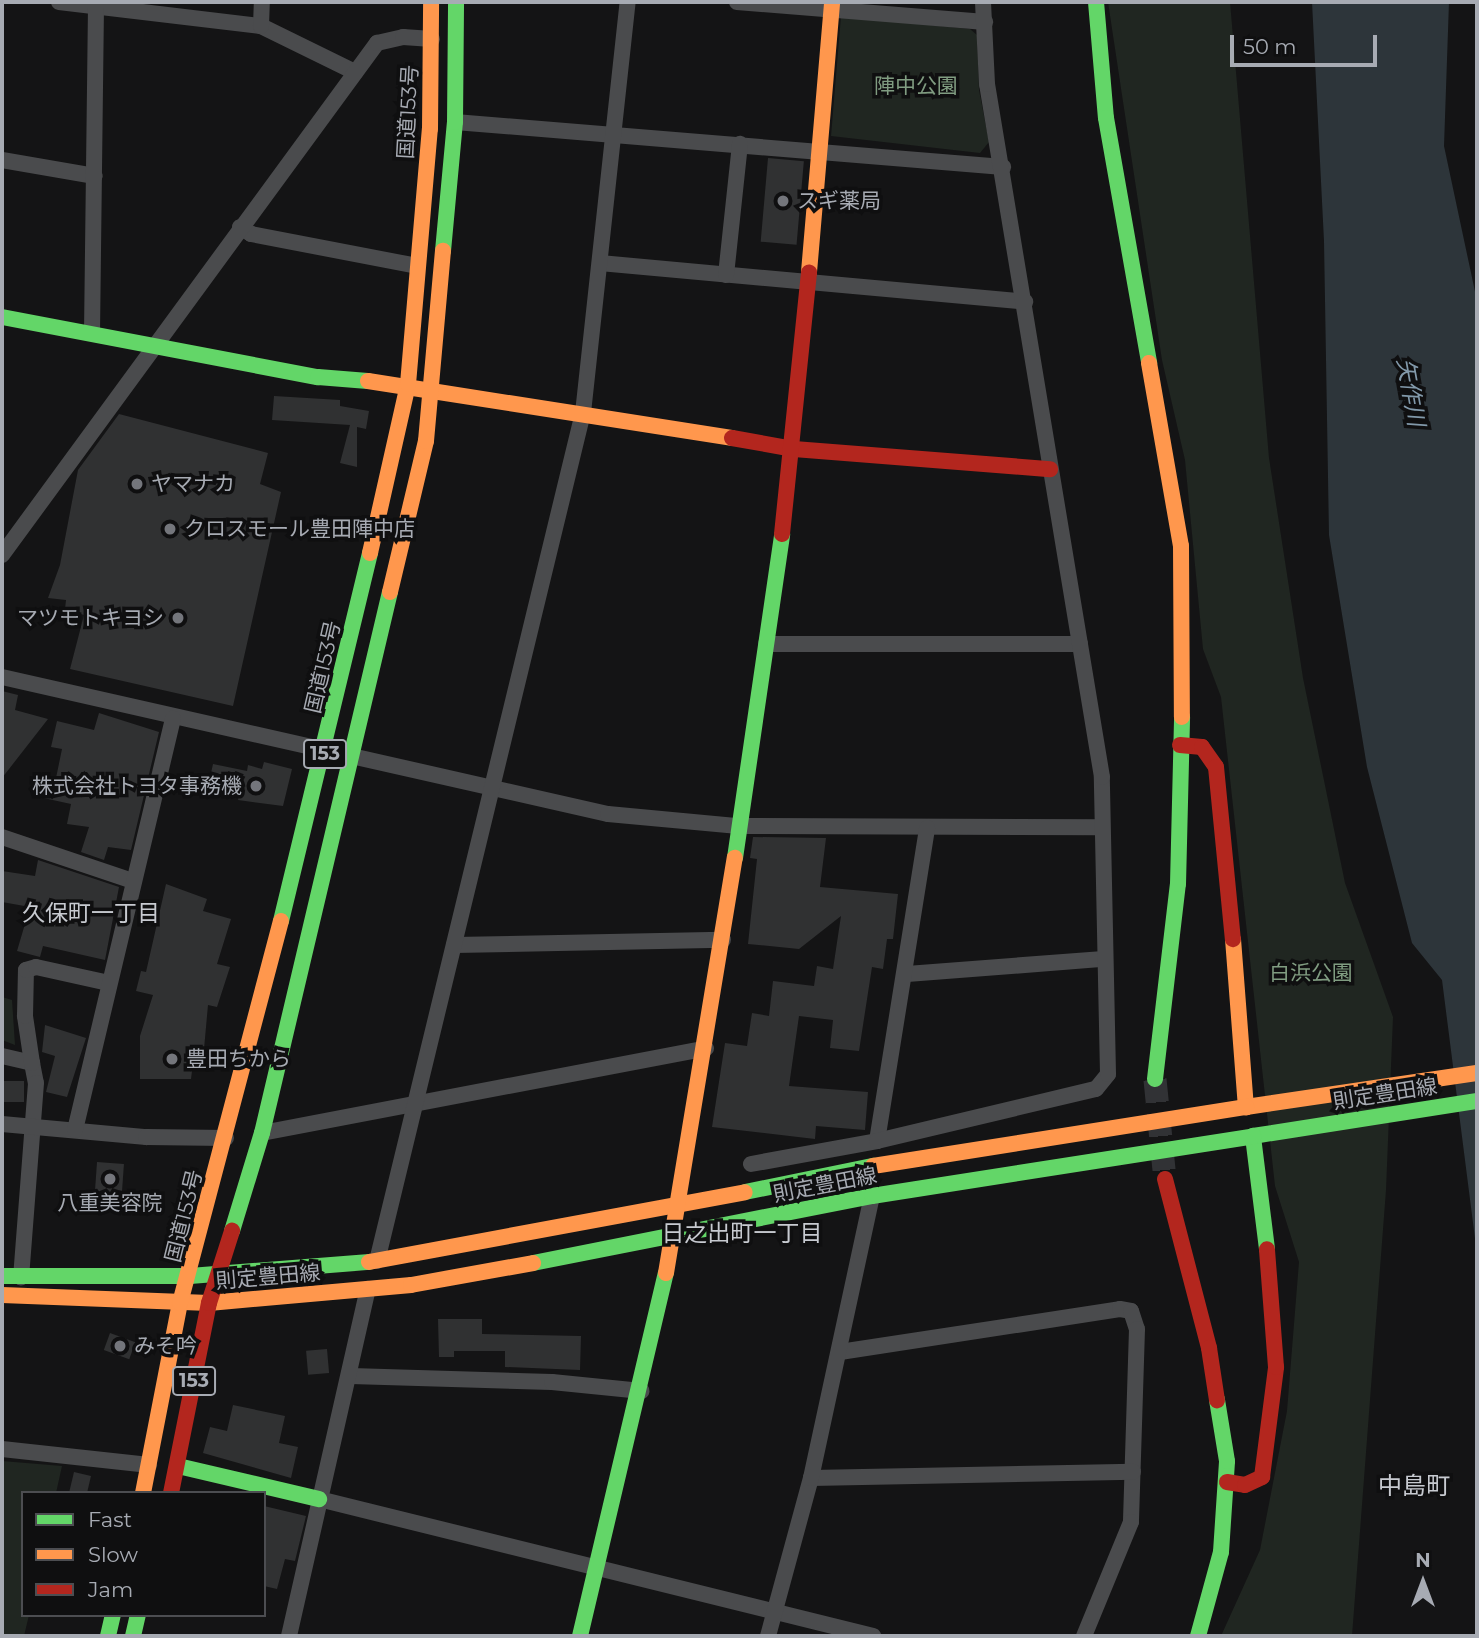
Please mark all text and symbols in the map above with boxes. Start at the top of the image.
scale bar [1234,21,1381,65]
text: 50 m [1243,34,1297,59]
street label: 国道153号 [393,64,423,160]
park label: 陣中公園 [874,73,958,99]
place label: スギ薬局 [797,188,881,214]
marker: スギ薬局 [775,193,791,209]
water label: 矢作川 [1391,356,1431,428]
place label: ヤマナカ [151,471,235,497]
marker: ヤマナカ [129,476,145,492]
place label: クロスモール豊田陣中店 [184,516,415,542]
marker: クロスモール豊田陣中店 [162,521,178,537]
place label: マツモトキヨシ [17,605,164,631]
marker: マツモトキヨシ [170,610,186,626]
street label: 国道153号 [300,618,346,716]
road number: 153 [302,738,348,769]
place label: 株式会社トヨタ事務機 [32,773,242,799]
marker: 株式会社トヨタ事務機 [248,778,264,794]
district label: 久保町一丁目 [22,899,160,927]
park label: 白浜公園 [1269,960,1353,986]
place label: 豊田ちから [186,1046,291,1072]
marker: 豊田ちから [164,1051,180,1067]
street label: 則定豊田線 [1331,1073,1439,1115]
street label: 則定豊田線 [771,1163,879,1207]
street label: 国道153号 [160,1167,208,1265]
marker: 八重美容院 [102,1171,118,1187]
place label: 八重美容院 [58,1190,162,1216]
district label: 日之出町一丁目 [662,1219,822,1247]
street label: 則定豊田線 [215,1260,321,1294]
place label: みそ吟 [134,1333,197,1359]
marker: みそ吟 [112,1338,128,1354]
road number: 153 [171,1366,217,1396]
district label: 中島町 [1378,1472,1450,1500]
legend [21,1491,266,1617]
text: Fast [88,1507,132,1532]
text: Slow [88,1542,138,1567]
north arrow [1388,1547,1458,1617]
text: N [1415,1549,1431,1572]
text: Jam [88,1577,133,1602]

